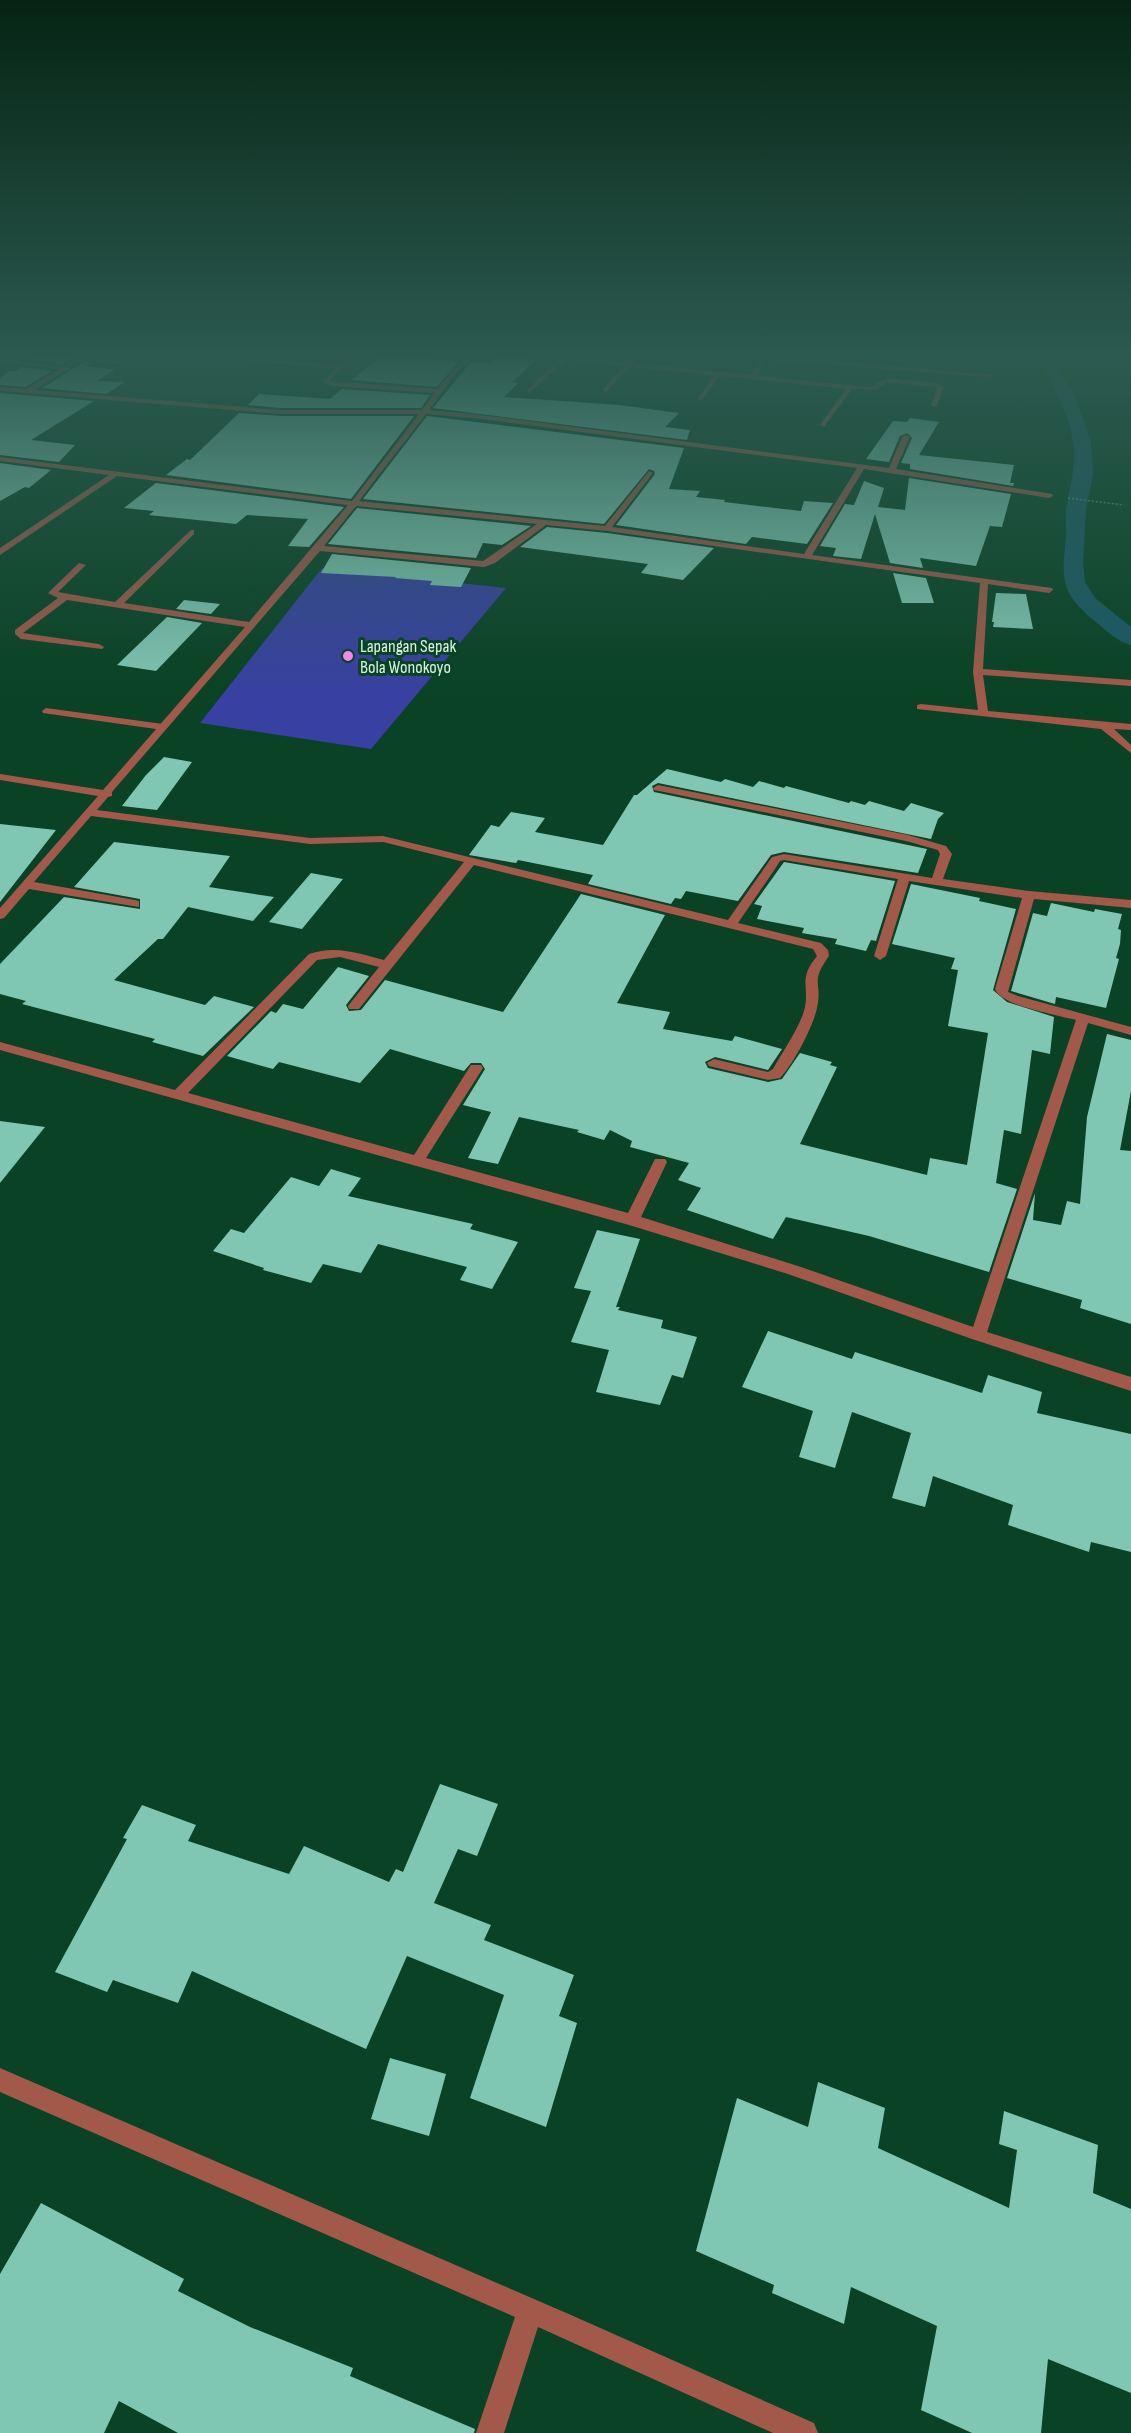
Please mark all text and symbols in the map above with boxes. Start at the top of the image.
place label: Lapangan Sepak Bola Wonokoyo [360,636,456,678]
marker: Lapangan Sepak Bola Wonokoyo [341,649,355,663]

